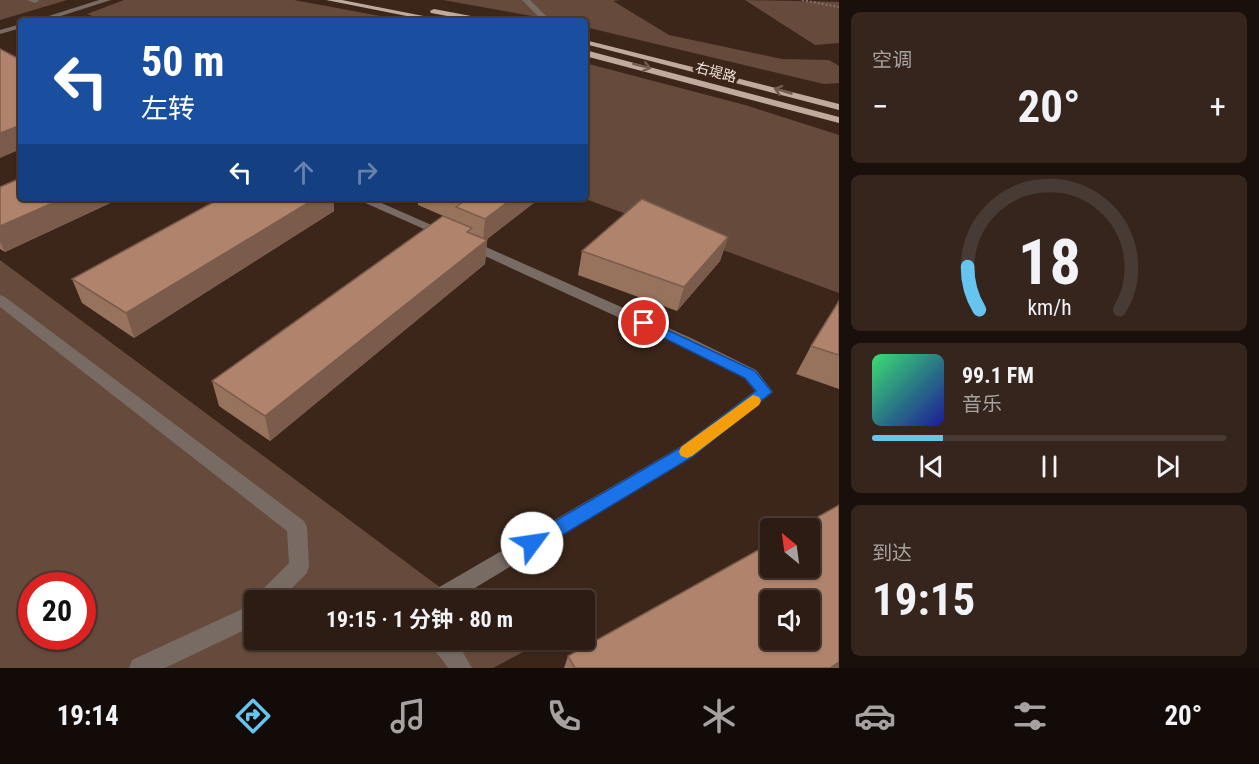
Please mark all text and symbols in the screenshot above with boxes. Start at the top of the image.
text: 50 m [141,37,224,86]
icon: left [42,42,120,120]
text: 空调 [872,48,912,72]
street label: 右堤路 [694,59,738,85]
one-way arrow [632,61,651,73]
text: 20° [1018,80,1081,133]
one-way arrow [774,85,793,96]
text: − [872,87,889,126]
text: + [1210,87,1226,126]
text: 左转 [141,93,195,125]
icon: left [224,156,257,189]
icon: ahead [287,156,320,189]
icon: right [350,156,383,189]
text: 18 [1017,226,1081,299]
text: km/h [1027,295,1071,320]
pin [618,297,669,348]
icon: arrive [627,306,660,339]
text: 99.1 FM [962,363,1034,388]
text: 音乐 [962,392,1002,416]
icon: previous [915,450,948,483]
icon: pause [1033,450,1066,483]
icon: next [1151,450,1184,483]
position arrow [500,511,564,575]
north arrow [760,518,820,578]
map controls [760,518,820,650]
text: 到达 [872,541,912,565]
speed limit sign: 20 [18,572,96,650]
text: 19:15 [872,573,975,626]
button: sound [760,590,820,650]
text: 19:15 · 1 分钟 · 80 m [326,607,513,632]
icon: directions [232,695,274,737]
icon: music [387,695,429,737]
icon: phone [543,695,585,737]
icon: climate [698,695,740,737]
icon: car [854,695,896,737]
icon: filters [1009,695,1051,737]
text: 19:14 [57,700,119,732]
text: 20° [1164,700,1202,732]

